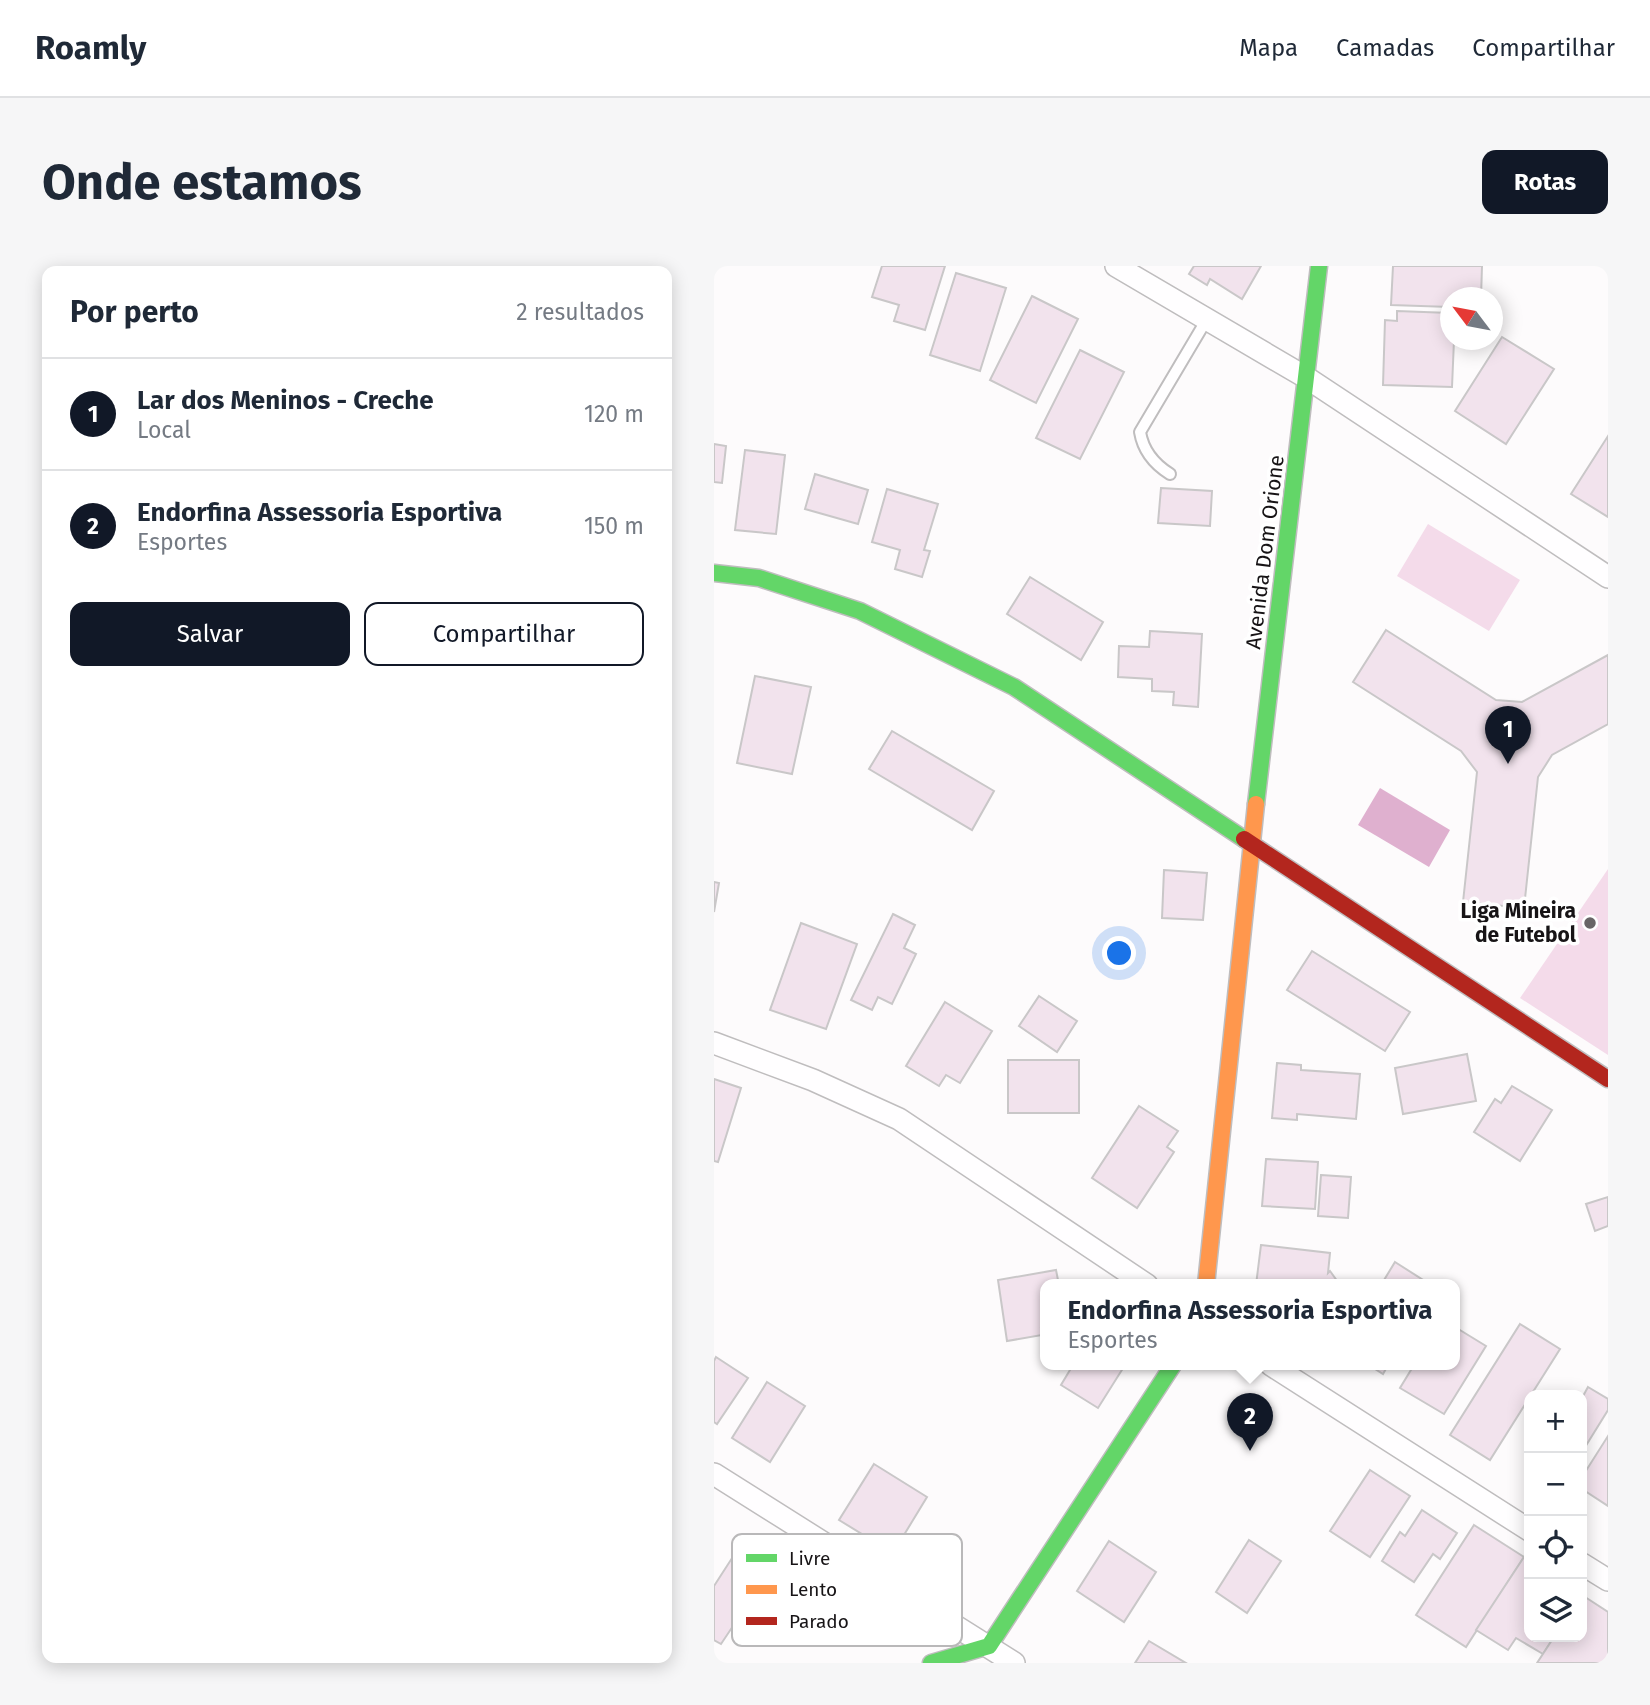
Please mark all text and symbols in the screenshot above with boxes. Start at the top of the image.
text: Roamly [35,28,146,68]
text: Mapa [1239,34,1298,62]
text: Camadas [1336,34,1434,62]
text: Compartilhar [1472,34,1615,62]
button: Rotas [1482,150,1608,214]
text: Onde estamos [42,153,362,212]
north arrow [1440,287,1503,350]
text: Por perto [70,294,199,330]
text: 2 resultados [516,298,644,326]
text: Lar dos Meninos - Creche [137,385,434,416]
text: 1 [88,400,98,428]
text: 120 m [584,400,644,428]
text: Local [137,416,191,444]
street label: Avenida Dom Orione [1240,453,1290,651]
text: Endorfina Assessoria Esportiva [137,497,502,528]
text: 2 [87,512,99,540]
text: 150 m [584,512,644,540]
text: Esportes [137,528,227,556]
button: Salvar [70,602,350,666]
button: Compartilhar [364,602,644,666]
pin: 1 [1485,706,1531,764]
place label: Liga Mineira de Futebol [1460,898,1577,948]
marker: Liga Mineira de Futebol [1582,915,1598,931]
your location [1102,936,1136,970]
popup [1040,1279,1460,1370]
text: Endorfina Assessoria Esportiva [1067,1295,1433,1326]
text: Esportes [1067,1326,1158,1354]
map controls [1524,1390,1587,1642]
button: + [1524,1390,1587,1453]
pin: 2 [1227,1393,1273,1451]
button: − [1524,1453,1587,1516]
button: locate [1524,1516,1587,1579]
legend [732,1534,962,1646]
text: Livre [789,1547,830,1570]
text: Lento [789,1578,837,1601]
button: layers [1524,1579,1587,1642]
text: Parado [789,1610,849,1633]

